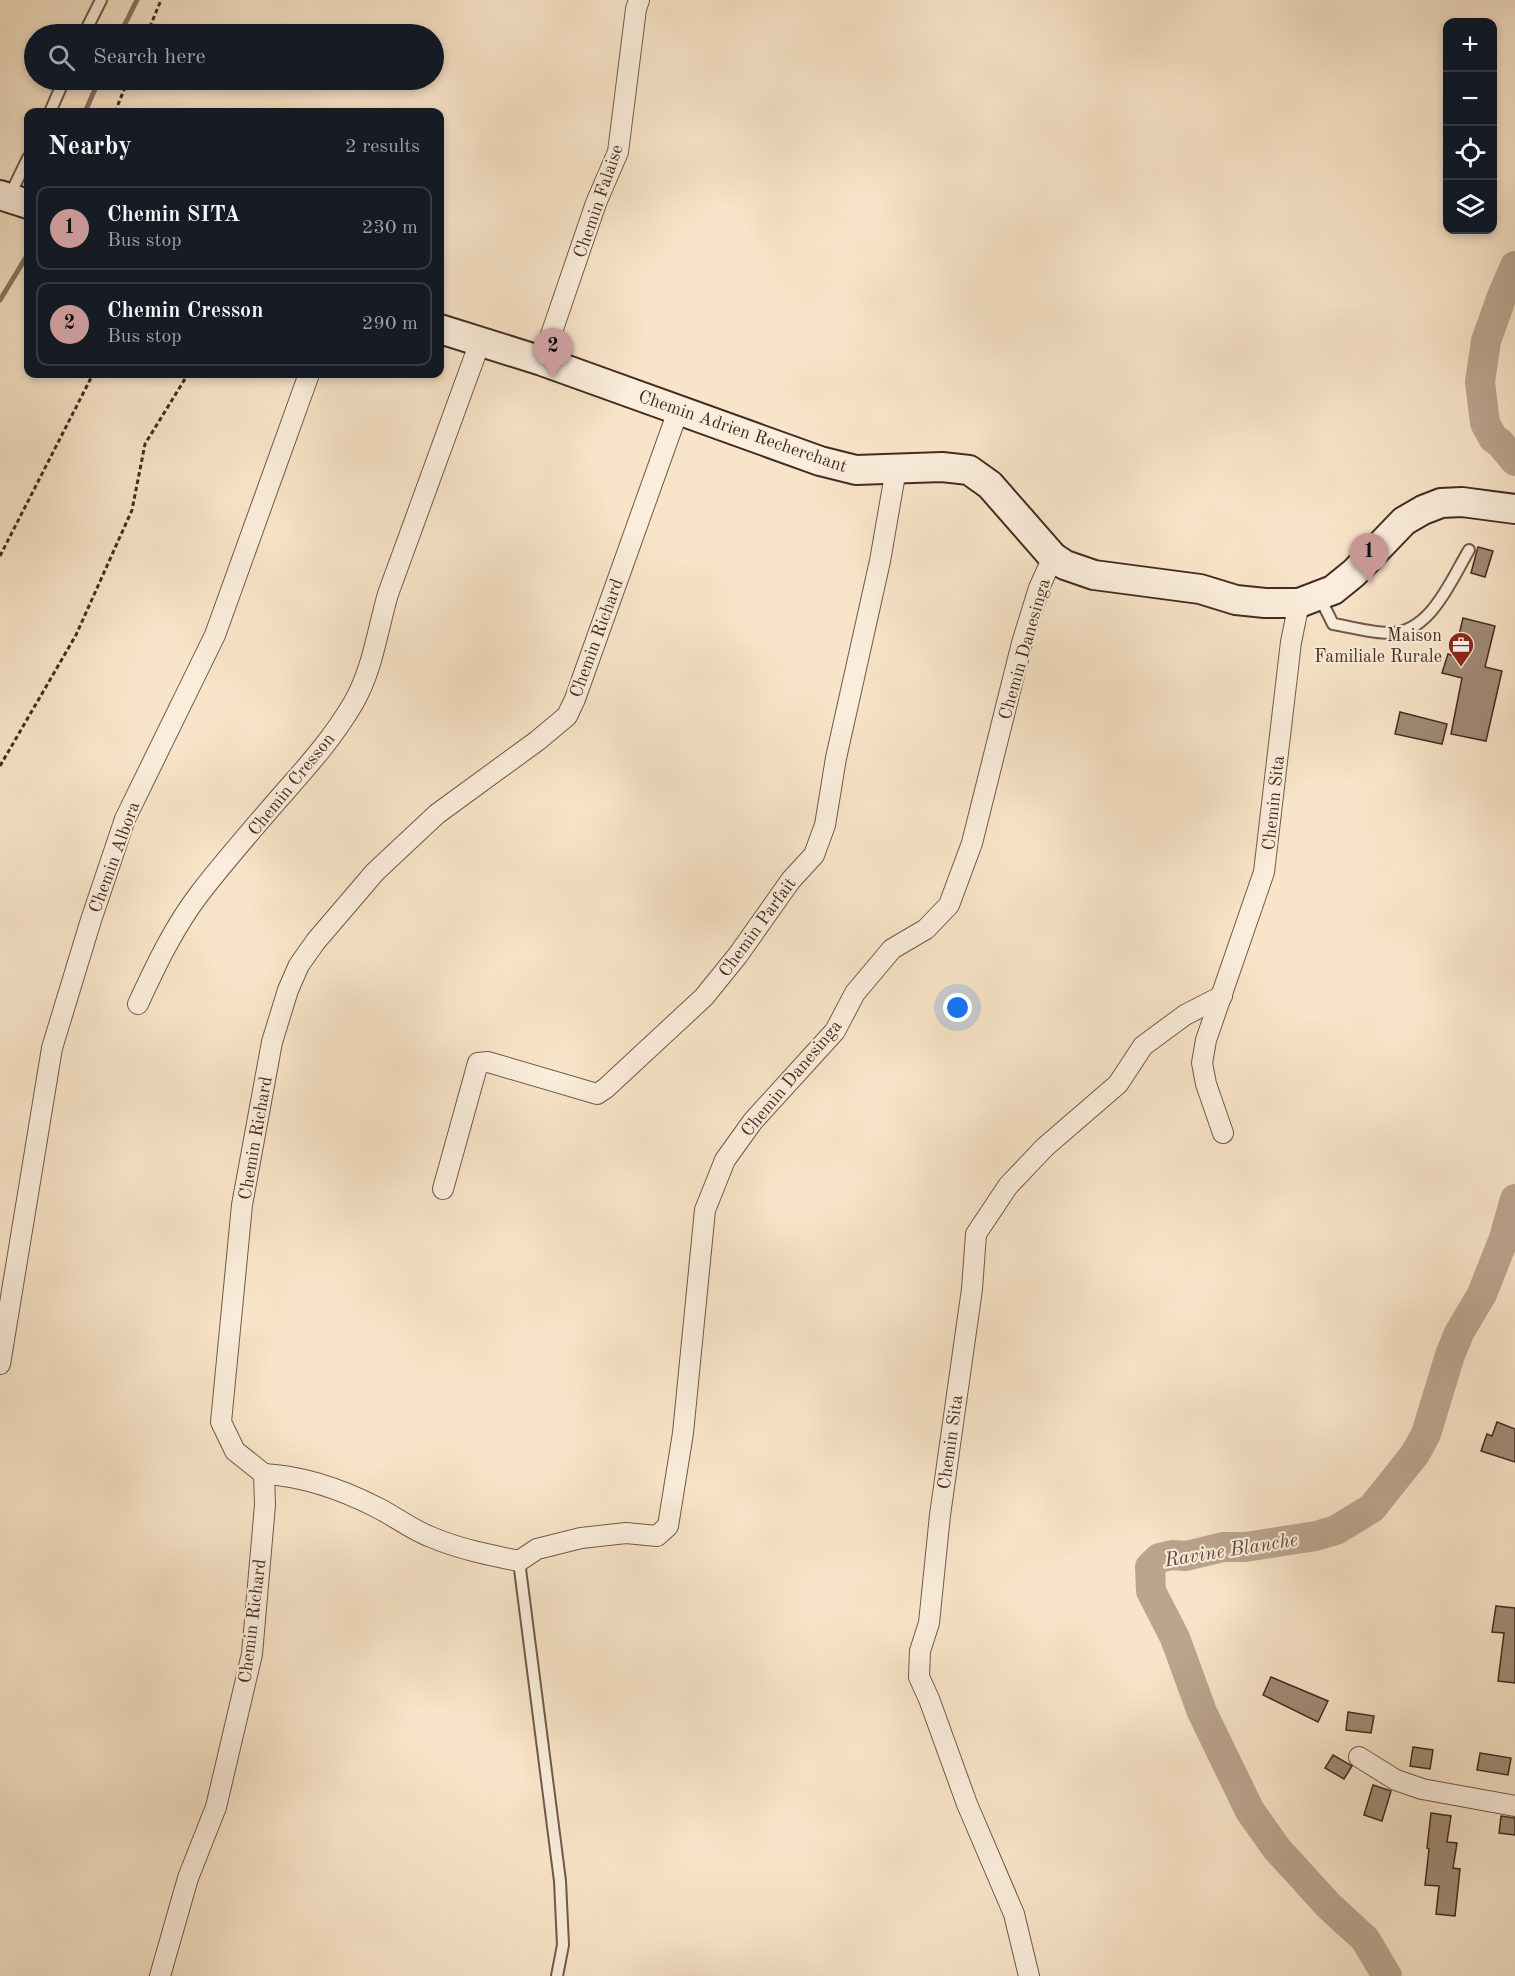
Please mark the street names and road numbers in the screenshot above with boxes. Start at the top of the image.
street label: Chemin Falaise [571,142,627,260]
street label: Chemin Adrien Recherchant [636,388,849,476]
street label: Chemin Richard [567,576,627,700]
street label: Chemin Danesinga [996,577,1054,722]
street label: Chemin Cresson [245,730,339,839]
street label: Chemin Sita [1260,755,1288,851]
street label: Chemin Albora [86,799,143,915]
street label: Chemin Parfait [716,875,800,981]
street label: Chemin Danesinga [738,1017,846,1140]
street label: Chemin Richard [236,1075,276,1201]
street label: Chemin Sita [935,1394,967,1491]
street label: Chemin Richard [236,1558,270,1684]

